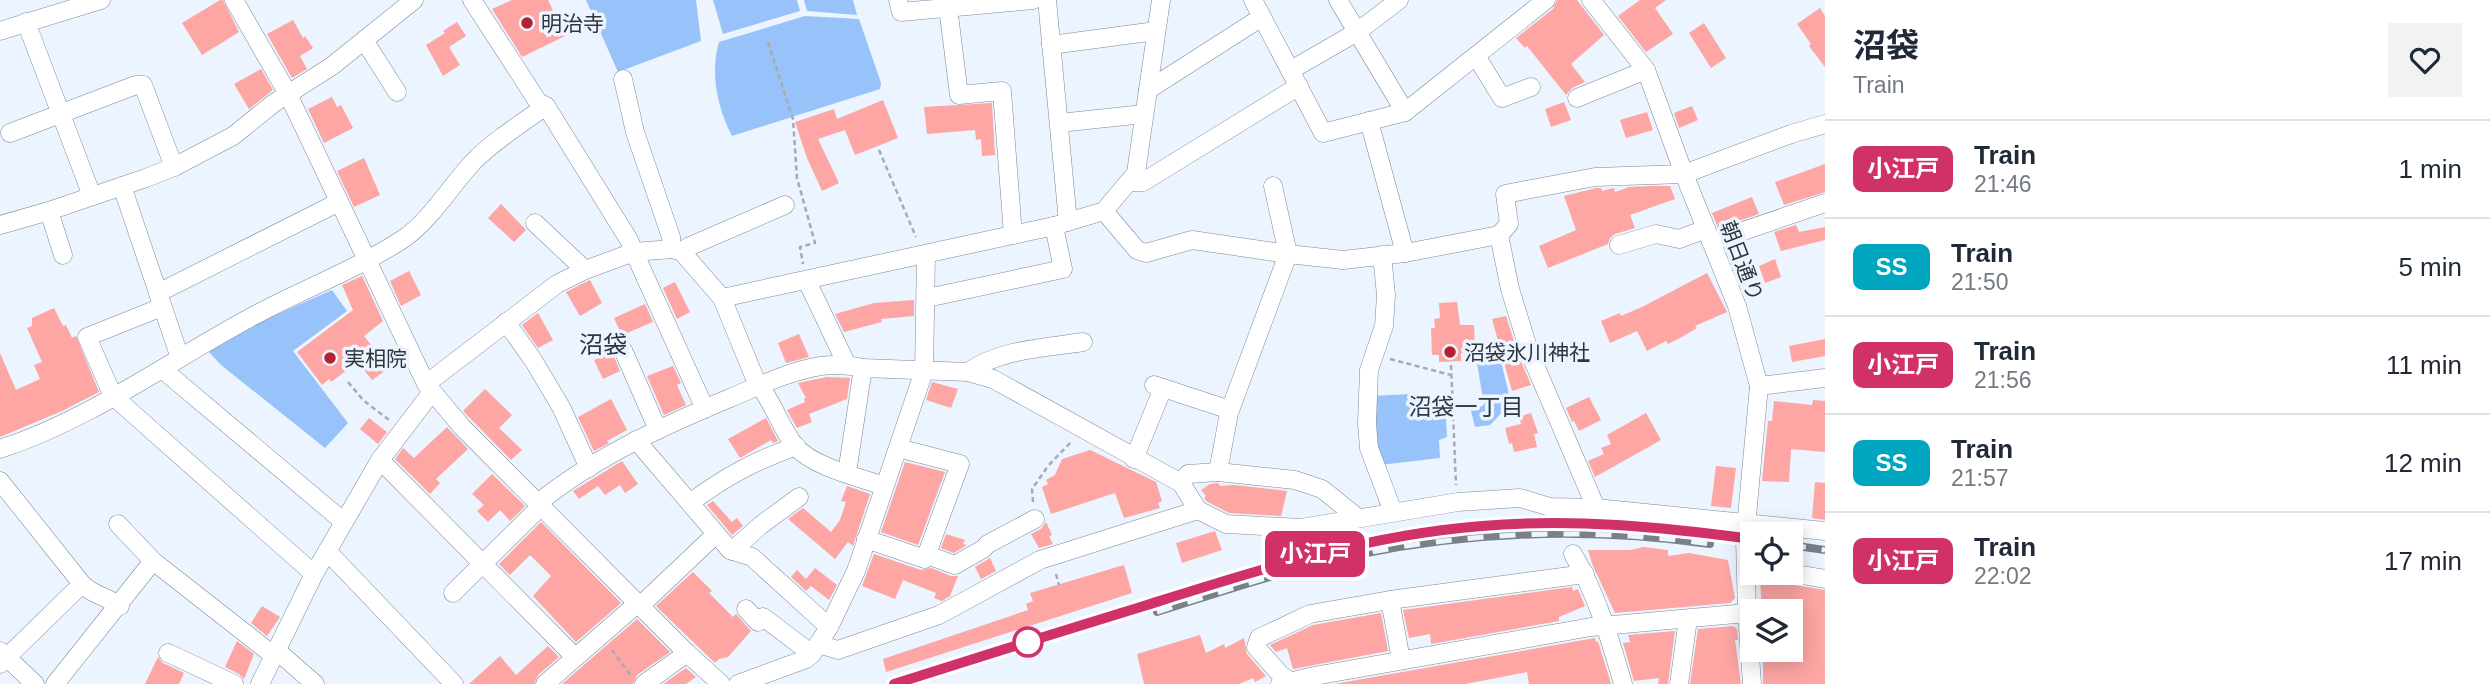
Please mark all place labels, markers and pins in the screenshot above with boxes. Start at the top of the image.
place label: 明治寺 [541,12,604,35]
marker: 明治寺 [519,15,535,31]
place label: 沼袋氷川神社 [1464,341,1590,364]
marker: 沼袋氷川神社 [1442,344,1458,360]
place label: 実相院 [344,347,407,370]
marker: 実相院 [322,350,338,366]
unlabelled marker [1013,627,1043,657]

